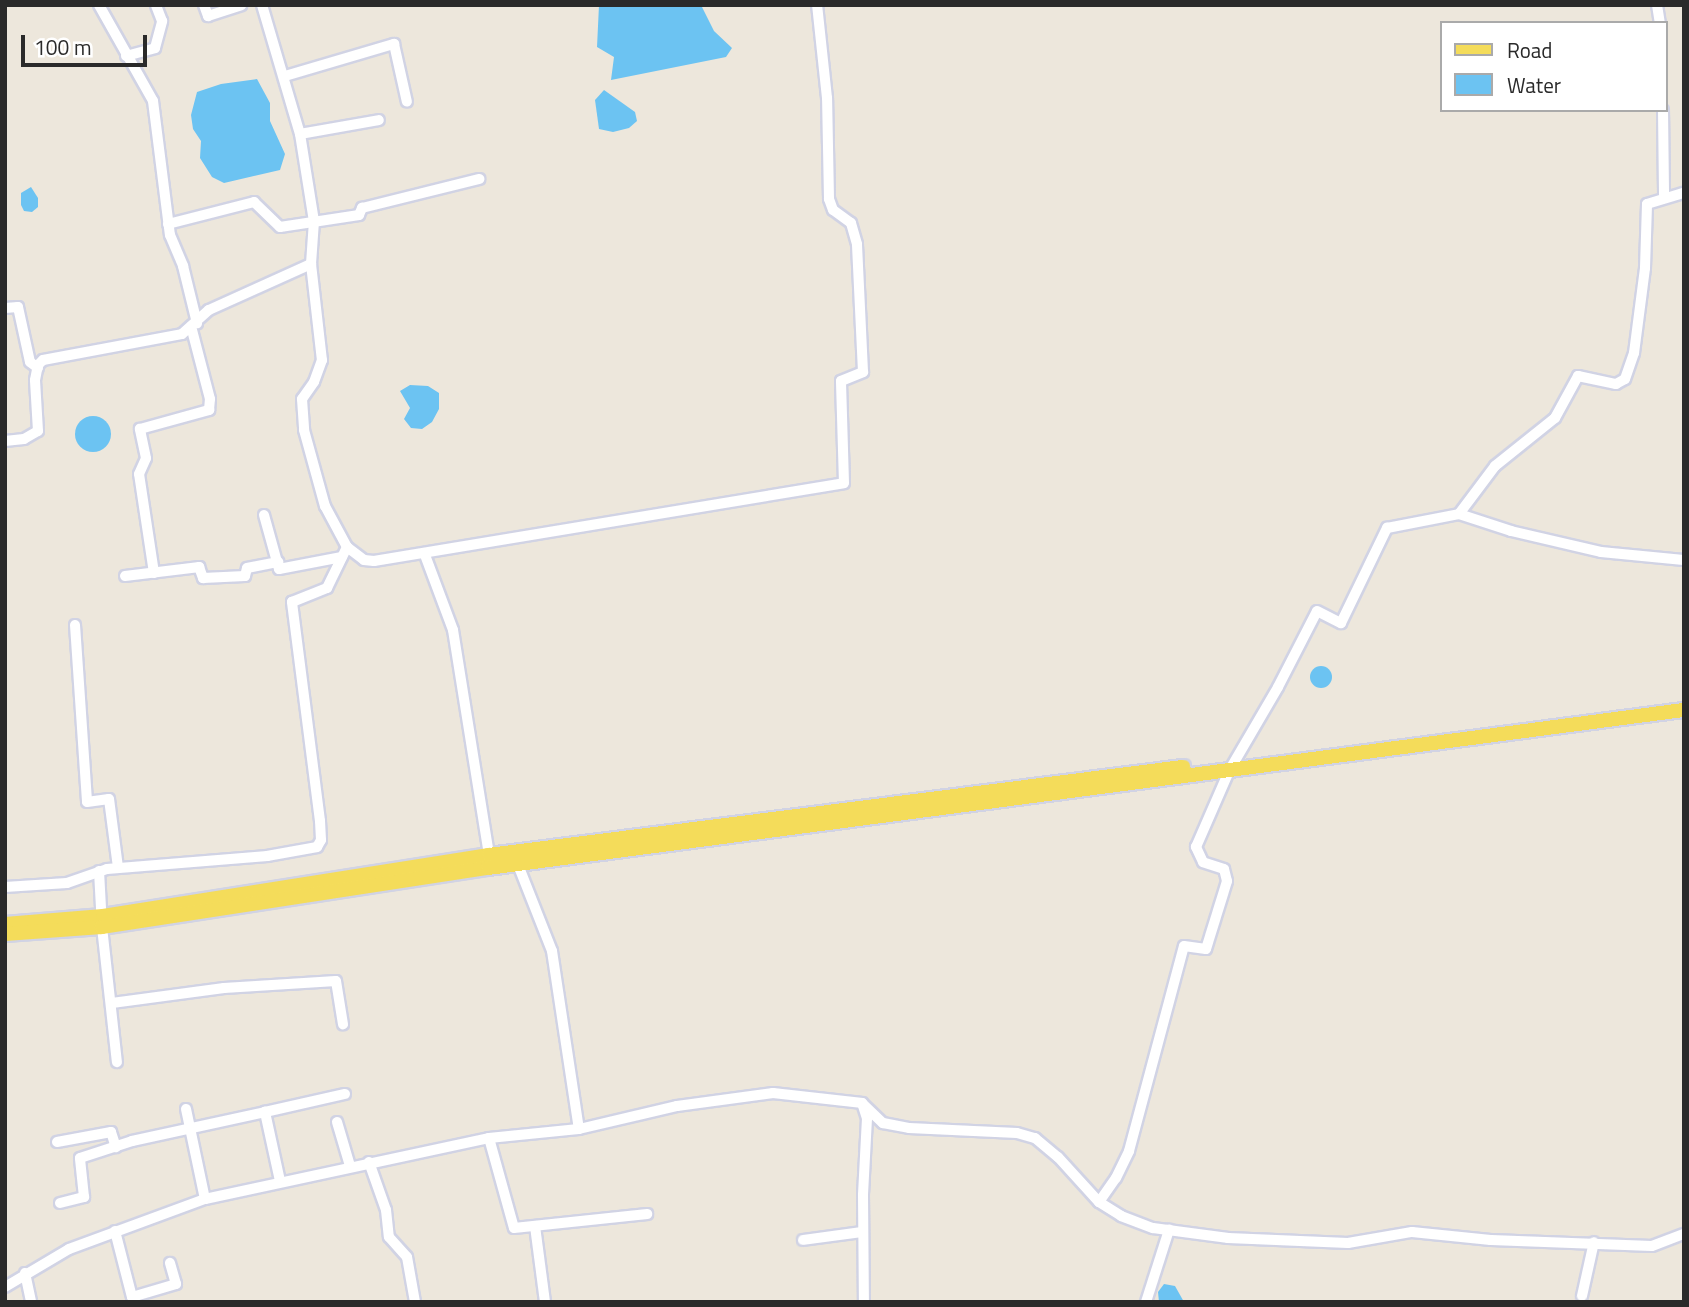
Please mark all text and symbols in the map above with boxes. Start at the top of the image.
scale bar [24,21,150,65]
legend [1440,21,1668,112]
text: 100 m [34,31,91,63]
text: Road [1507,34,1552,66]
text: Water [1507,69,1561,101]

